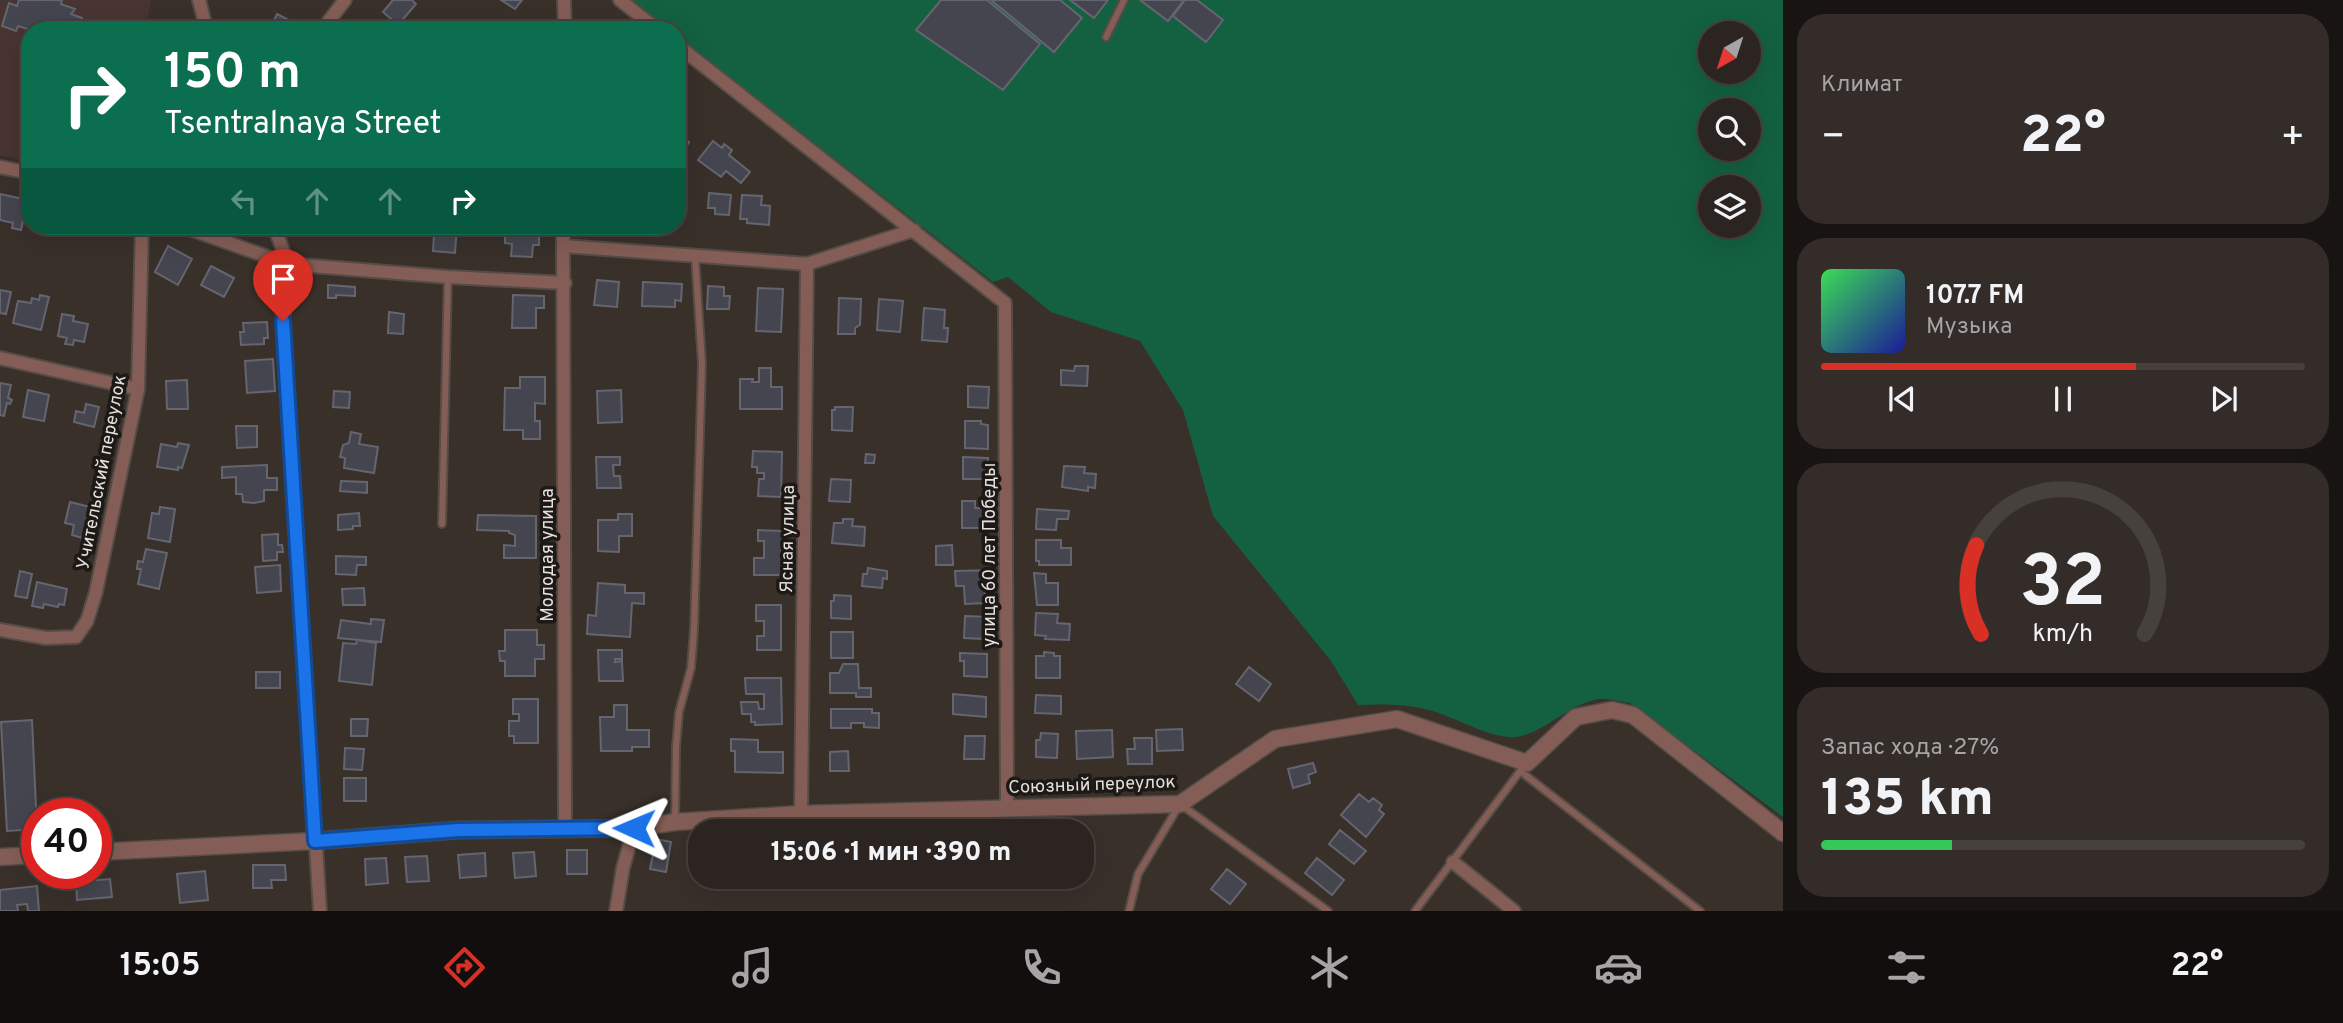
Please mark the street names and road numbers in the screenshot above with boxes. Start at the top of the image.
street label: Учительский переулок [72,373,133,572]
street label: улица 60 лет Победы [979,463,1002,647]
street label: Ясная улица [776,485,801,593]
street label: Молодая улица [537,488,560,622]
street label: Союзный переулок [1008,771,1176,800]

